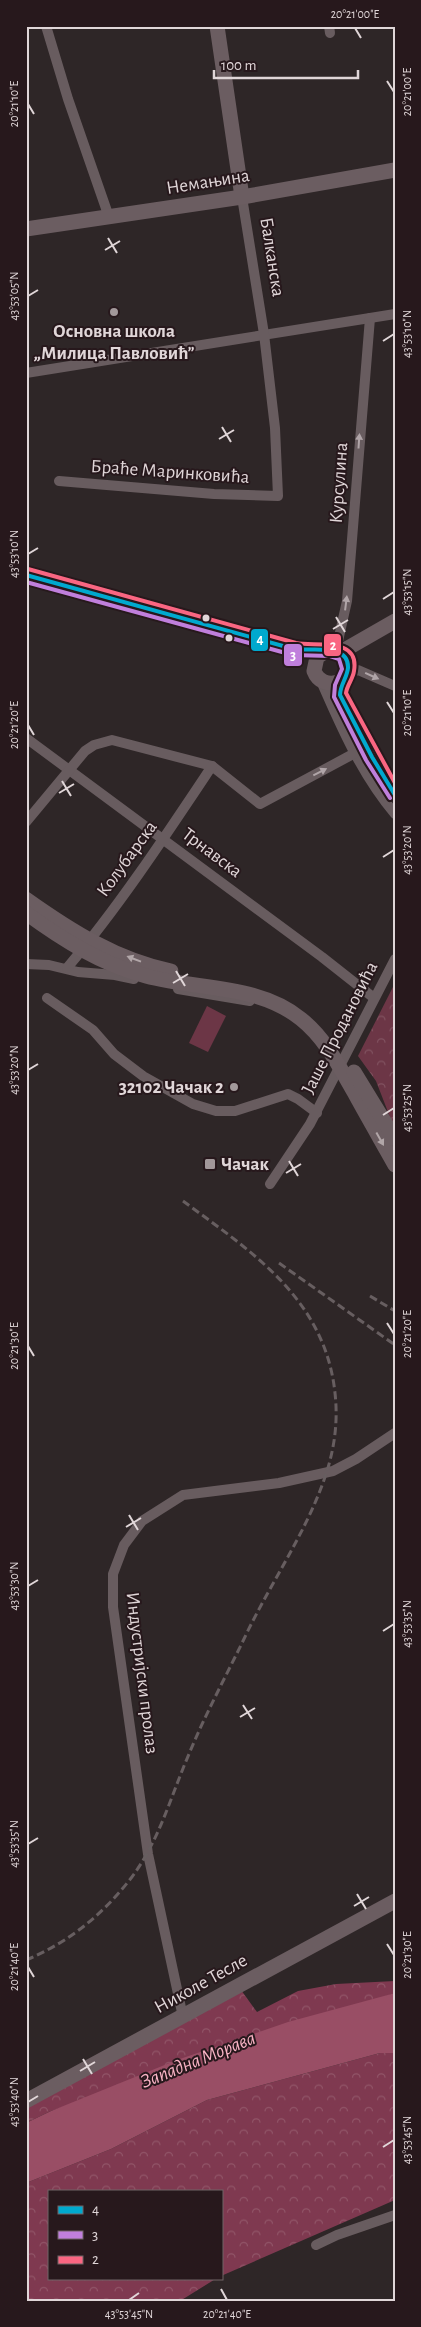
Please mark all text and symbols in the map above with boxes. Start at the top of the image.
text: 20°21'00"E [331,8,380,20]
scale bar [214,48,357,80]
text: 100 m [221,58,256,73]
text: 20°21'00"E [401,67,413,116]
text: 20°21'10"E [8,81,20,127]
street label: Немањина [165,166,251,198]
street label: Балканска [256,216,288,298]
text: 43°53'05"N [8,271,20,321]
marker: Основна школа „Милица Павловић” [108,306,120,318]
text: 43°53'10"N [401,310,413,358]
place label: Основна школа „Милица Павловић” [34,322,194,363]
one-way arrow [356,433,364,449]
street label: Курсулина [327,442,351,524]
street label: Браће Маринковића [90,457,250,487]
text: 43°53'10"N [8,530,20,578]
text: 43°53'15"N [401,569,413,615]
one-way arrow [342,594,350,610]
unlabelled marker [201,613,211,623]
line badge: 4 [250,628,269,652]
unlabelled marker [224,633,234,643]
text: 4 [256,633,264,647]
line badge: 2 [323,633,342,657]
text: 2 [330,639,337,653]
line badge: 3 [283,643,303,667]
text: 3 [290,649,296,663]
one-way arrow [365,672,379,680]
text: 20°21'10"E [401,690,413,736]
text: 20°21'20"E [8,701,20,749]
one-way arrow [313,768,328,776]
street label: Колубарска [93,817,161,900]
street label: Трнавска [179,825,246,882]
text: 43°53'20"N [401,825,413,875]
one-way arrow [126,955,141,963]
street label: Јаше Продановића [298,958,382,1097]
text: 43°53'20"N [8,1045,20,1095]
place label: 32102 Чачак 2 [119,1078,224,1097]
marker: 32102 Чачак 2 [228,1081,240,1093]
text: 43°53'25"N [401,1084,413,1132]
one-way arrow [376,1132,385,1146]
place label: Чачак [221,1155,269,1174]
marker: Чачак [203,1157,217,1171]
text: 20°21'20"E [401,1310,413,1358]
text: 20°21'30"E [8,1322,20,1370]
text: 43°53'30"N [8,1561,20,1611]
street label: Индустријски пролаз [123,1591,161,1755]
text: 43°53'35"N [401,1600,413,1648]
text: 43°53'35"N [8,1820,20,1868]
text: 20°21'30"E [401,1931,413,1979]
text: 20°21'40"E [8,1943,20,1991]
street label: Николе Тесле [151,1951,251,2017]
water label: Западна Морава [138,2028,258,2092]
text: 43°53'40"N [8,2077,20,2127]
text: 43°53'45"N [401,2116,413,2164]
legend [48,2190,222,2280]
text: 4 [92,2202,99,2217]
text: 3 [92,2228,98,2243]
text: 2 [92,2252,99,2267]
text: 43°53'45"N [105,2308,153,2320]
text: 20°21'40"E [203,2308,251,2320]

